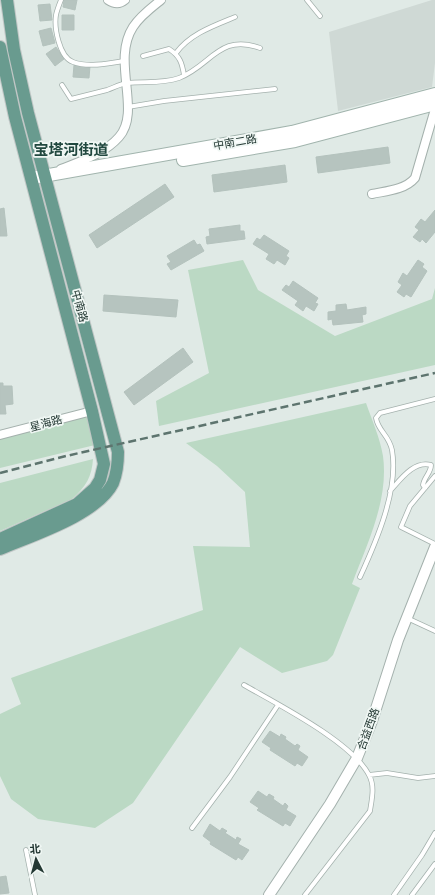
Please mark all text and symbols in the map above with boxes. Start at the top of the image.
street label: 中南二路 [212,131,258,153]
district label: 宝塔河街道 [33,140,109,159]
street label: 中南路 [69,288,91,324]
street label: 星海路 [28,412,64,434]
street label: 合益西路 [354,706,382,752]
north arrow [16,839,56,879]
text: 北 [29,842,41,857]

